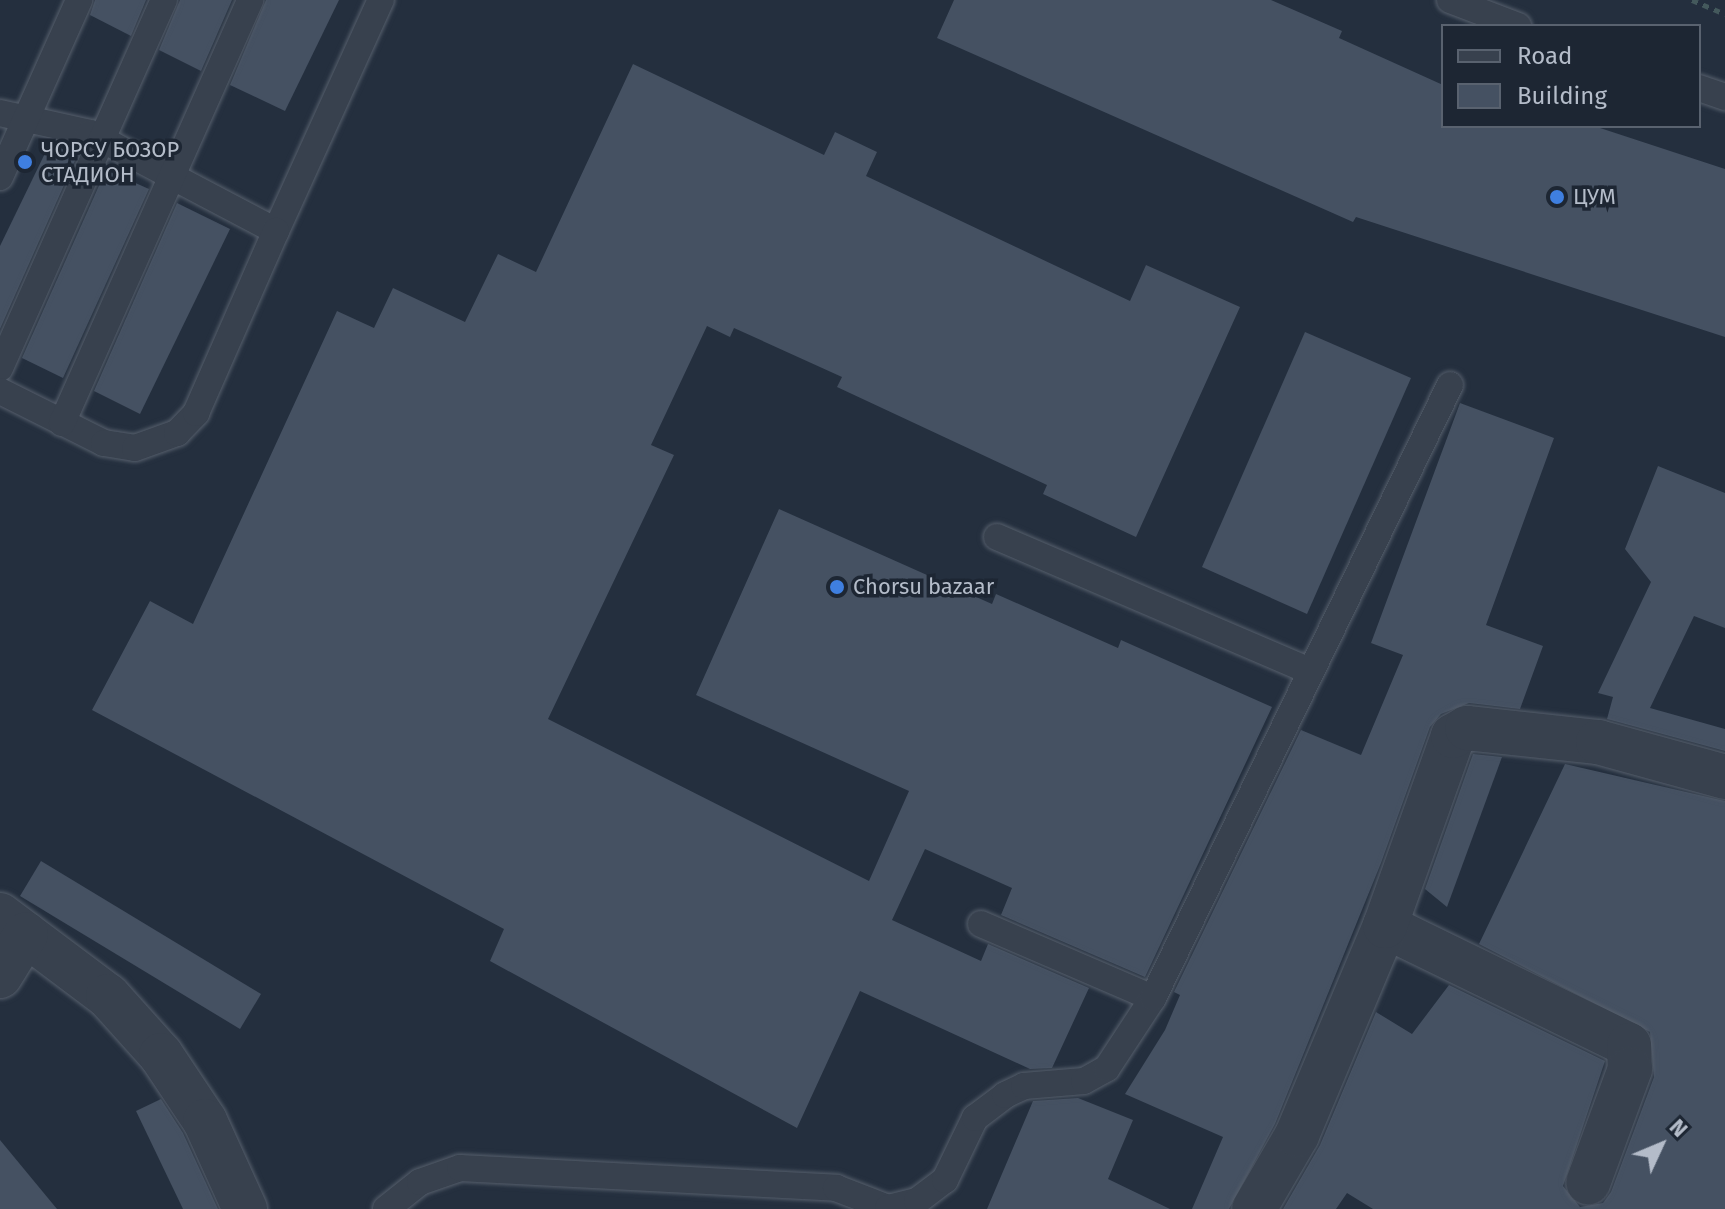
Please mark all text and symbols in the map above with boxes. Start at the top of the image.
legend [1441,24,1701,128]
text: Road [1517,42,1572,70]
text: Building [1517,82,1607,110]
place label: ЧОРСУ БОЗОР СТАДИОН [41,136,179,188]
marker: ЧОРСУ БОЗОР СТАДИОН [16,153,34,171]
place label: ЦУМ [1573,184,1616,210]
marker: ЦУМ [1548,188,1566,206]
place label: Chorsu bazaar [853,574,994,600]
marker: Chorsu bazaar [828,578,846,596]
north arrow [1621,1105,1701,1185]
text: N [1664,1113,1693,1143]

